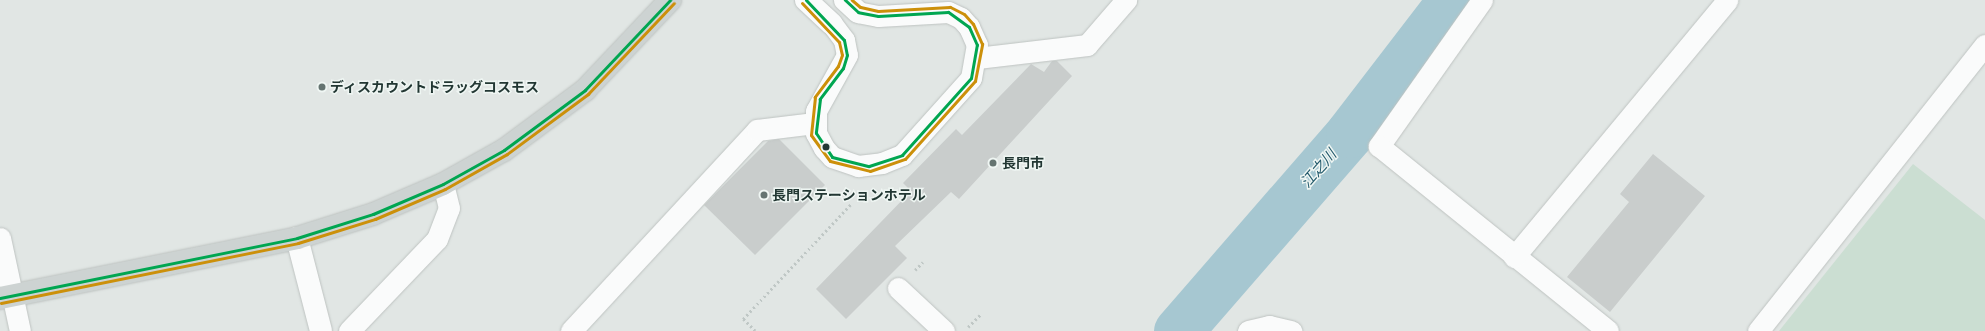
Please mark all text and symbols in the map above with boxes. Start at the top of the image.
place label: ディスカウントドラッグコスモス [330,79,540,95]
marker: ディスカウントドラッグコスモス [317,82,327,92]
unlabelled marker [821,142,831,152]
water label: 江之川 [1297,146,1341,192]
place label: 長門市 [1002,155,1044,171]
marker: 長門市 [987,157,999,169]
place label: 長門ステーションホテル [772,187,926,203]
marker: 長門ステーションホテル [759,190,769,200]

